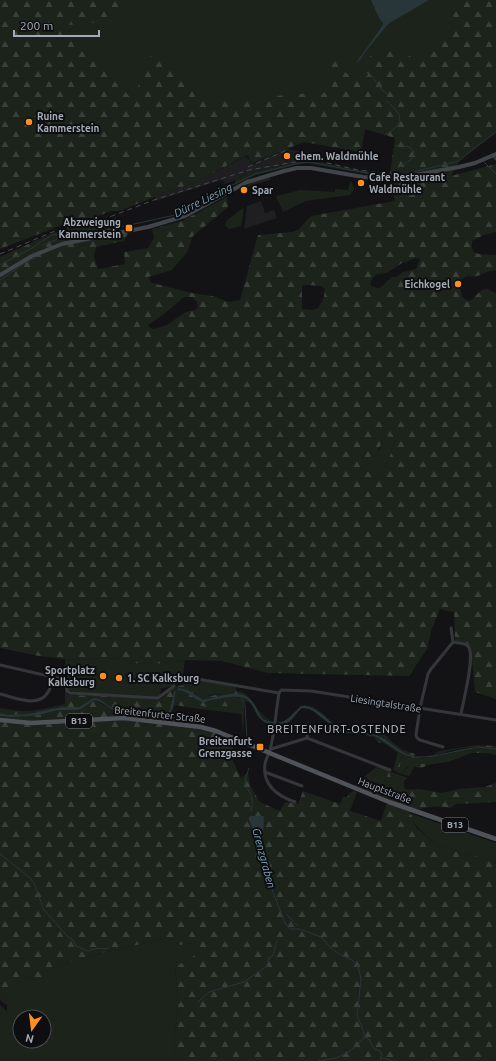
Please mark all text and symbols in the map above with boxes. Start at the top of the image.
scale bar [14,12,99,38]
text: 200 m [20,19,53,32]
place label: Ruine Kammerstein [37,111,100,134]
marker: Ruine Kammerstein [24,117,34,127]
marker: ehem. Waldmühle [282,151,292,161]
place label: ehem. Waldmühle [295,151,379,162]
place label: Cafe Restaurant Waldmühle [369,172,446,195]
marker: Cafe Restaurant Waldmühle [356,178,366,188]
water label: Dürre Liesing [172,181,234,219]
marker: Spar [239,185,249,195]
place label: Spar [252,185,274,196]
place label: Abzweigung Kammerstein [59,217,121,240]
marker: Abzweigung Kammerstein [124,223,134,233]
place label: Eichkogel [405,279,450,290]
marker: Eichkogel [453,279,463,289]
place label: Sportplatz Kalksburg [45,665,95,688]
marker: Sportplatz Kalksburg [98,671,108,681]
marker: 1. SC Kalksburg [114,673,124,683]
place label: 1. SC Kalksburg [127,673,199,684]
street label: Liesingtalstraße [350,692,422,715]
street label: Breitenfurter Straße [114,704,206,725]
road number: B13 [66,714,92,728]
district label: BREITENFURT-OSTENDE [267,723,407,735]
place label: Breitenfurt Grenzgasse [198,736,253,759]
marker: Breitenfurt Grenzgasse [255,742,265,752]
street label: Hauptstraße [357,775,413,806]
road number: B13 [442,818,468,832]
water label: Grenzgraben [250,827,278,889]
north arrow [12,1009,52,1049]
text: N [24,1032,35,1046]

